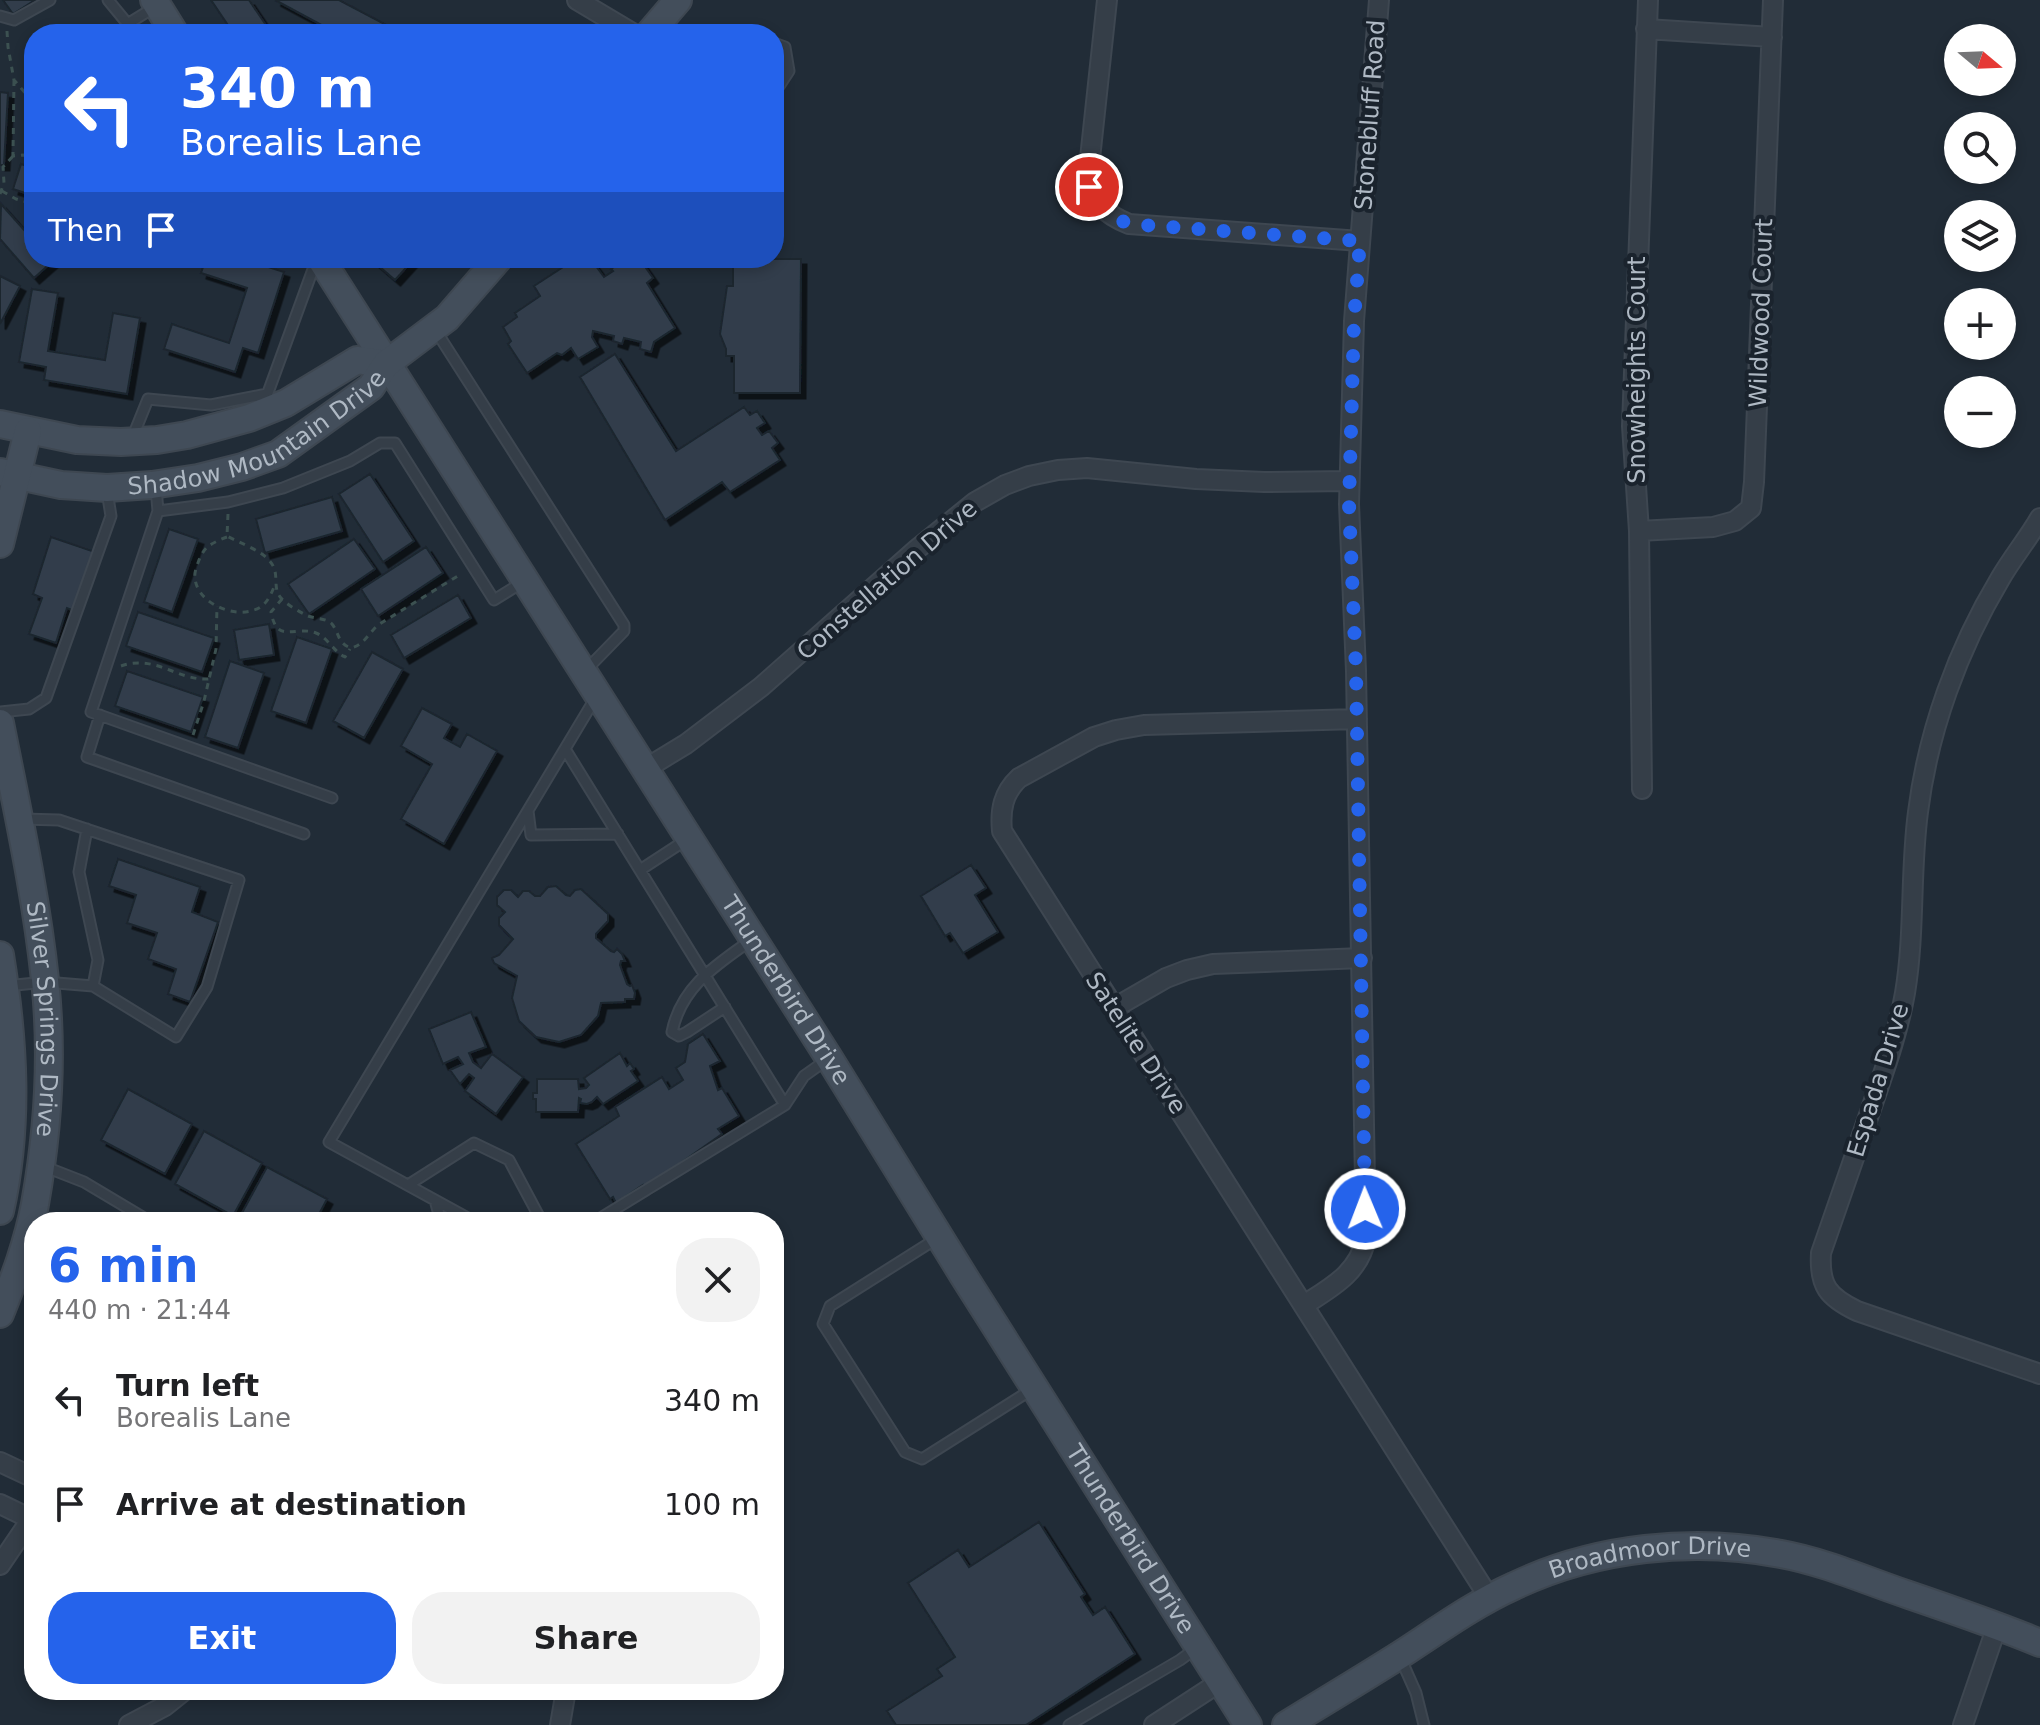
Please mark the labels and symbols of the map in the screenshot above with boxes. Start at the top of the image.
street label: Stonebluff Road [1349,19,1391,211]
north arrow [1944,24,2016,96]
pin [1055,153,1123,221]
street label: Wildwood Court [1744,218,1778,408]
street label: Snowheights Court [1623,256,1651,484]
street label: Shadow Mountain Drive [127,365,392,501]
street label: Constellation Drive [791,494,983,666]
street label: Thunderbird Drive [715,890,856,1090]
street label: Silver Springs Drive [20,899,63,1138]
street label: Satelite Drive [1080,967,1192,1119]
street label: Espada Drive [1841,1000,1915,1160]
position arrow [1323,1167,1407,1251]
street label: Thunderbird Drive [1060,1439,1201,1639]
street label: Broadmoor Drive [1545,1532,1753,1584]

